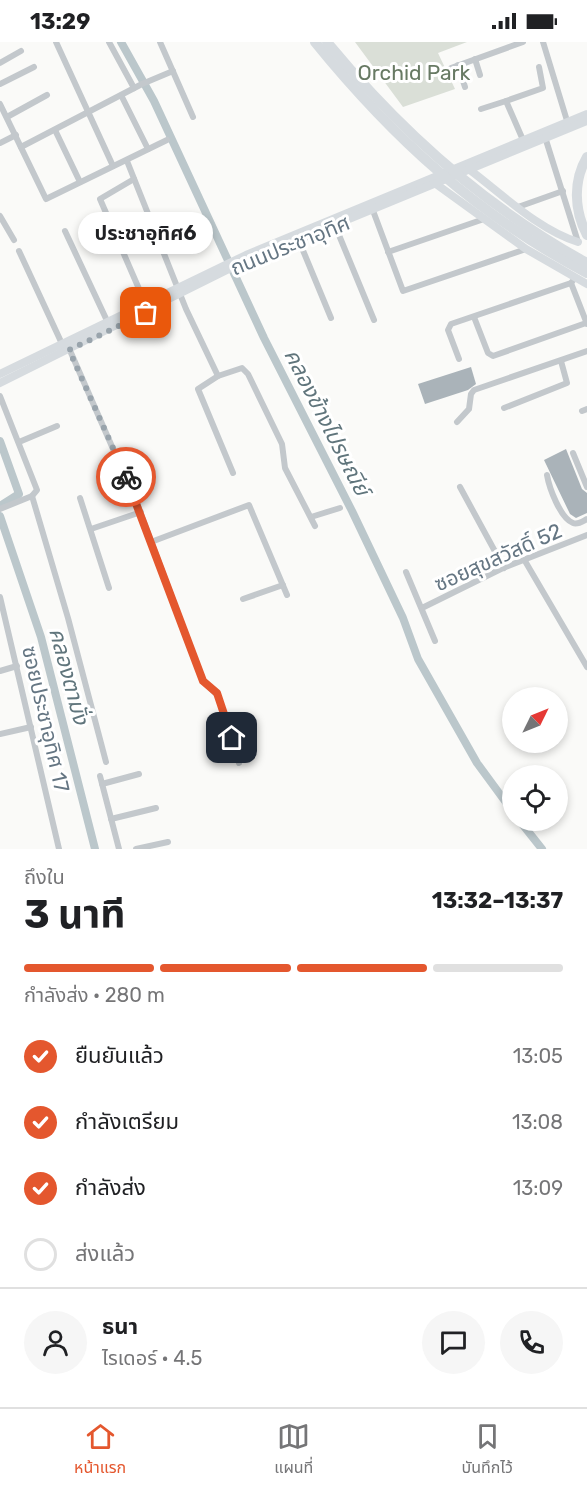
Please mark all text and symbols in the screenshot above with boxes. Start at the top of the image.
text: 13:29 [30,8,90,35]
park label: Orchid Park [358,60,471,85]
street label: ถนนประชาอุทิศ [227,210,354,281]
callout: ประชาอุทิศ6 [78,211,213,253]
text: ประชาอุทิศ6 [95,221,196,245]
pin [120,287,171,338]
icon: bag [129,296,162,329]
water label: คลองข้างไปรษณีย์ [278,344,377,504]
courier [96,447,156,507]
icon: bike [110,461,143,494]
street label: ซอยสุขสวัสดิ์ 52 [430,518,566,597]
water label: คลองตามั่ง [43,625,96,728]
street label: ซอยประชาอุทิศ 17 [16,643,75,795]
north arrow [502,687,568,753]
map controls [502,687,568,831]
pin [206,712,257,763]
icon: home [215,721,248,754]
button: locate [502,765,568,831]
text: ถึงใน [24,865,65,889]
text: 13:32–13:37 [432,887,563,914]
text: 3 นาที [24,892,125,938]
text: กำลังส่ง · 280 m [24,983,165,1007]
icon: check [24,1040,57,1073]
text: ยืนยันแล้ว [75,1042,164,1069]
text: 13:05 [513,1044,563,1068]
icon: check [24,1106,57,1139]
text: กำลังเตรียม [75,1108,179,1135]
text: 13:08 [512,1110,563,1134]
icon: check [24,1172,57,1205]
text: กำลังส่ง [75,1174,146,1201]
text: 13:09 [513,1176,563,1200]
text: ส่งแล้ว [75,1240,135,1267]
button: person [24,1311,87,1374]
button: chat [422,1311,485,1374]
button: phone [500,1311,563,1374]
text: ธนา [102,1313,138,1340]
text: ไรเดอร์ · 4.5 [102,1346,202,1370]
tab: หน้าแรก [74,1420,126,1480]
tab: แผนที่ [274,1420,313,1480]
tab: บันทึกไว้ [461,1420,513,1480]

